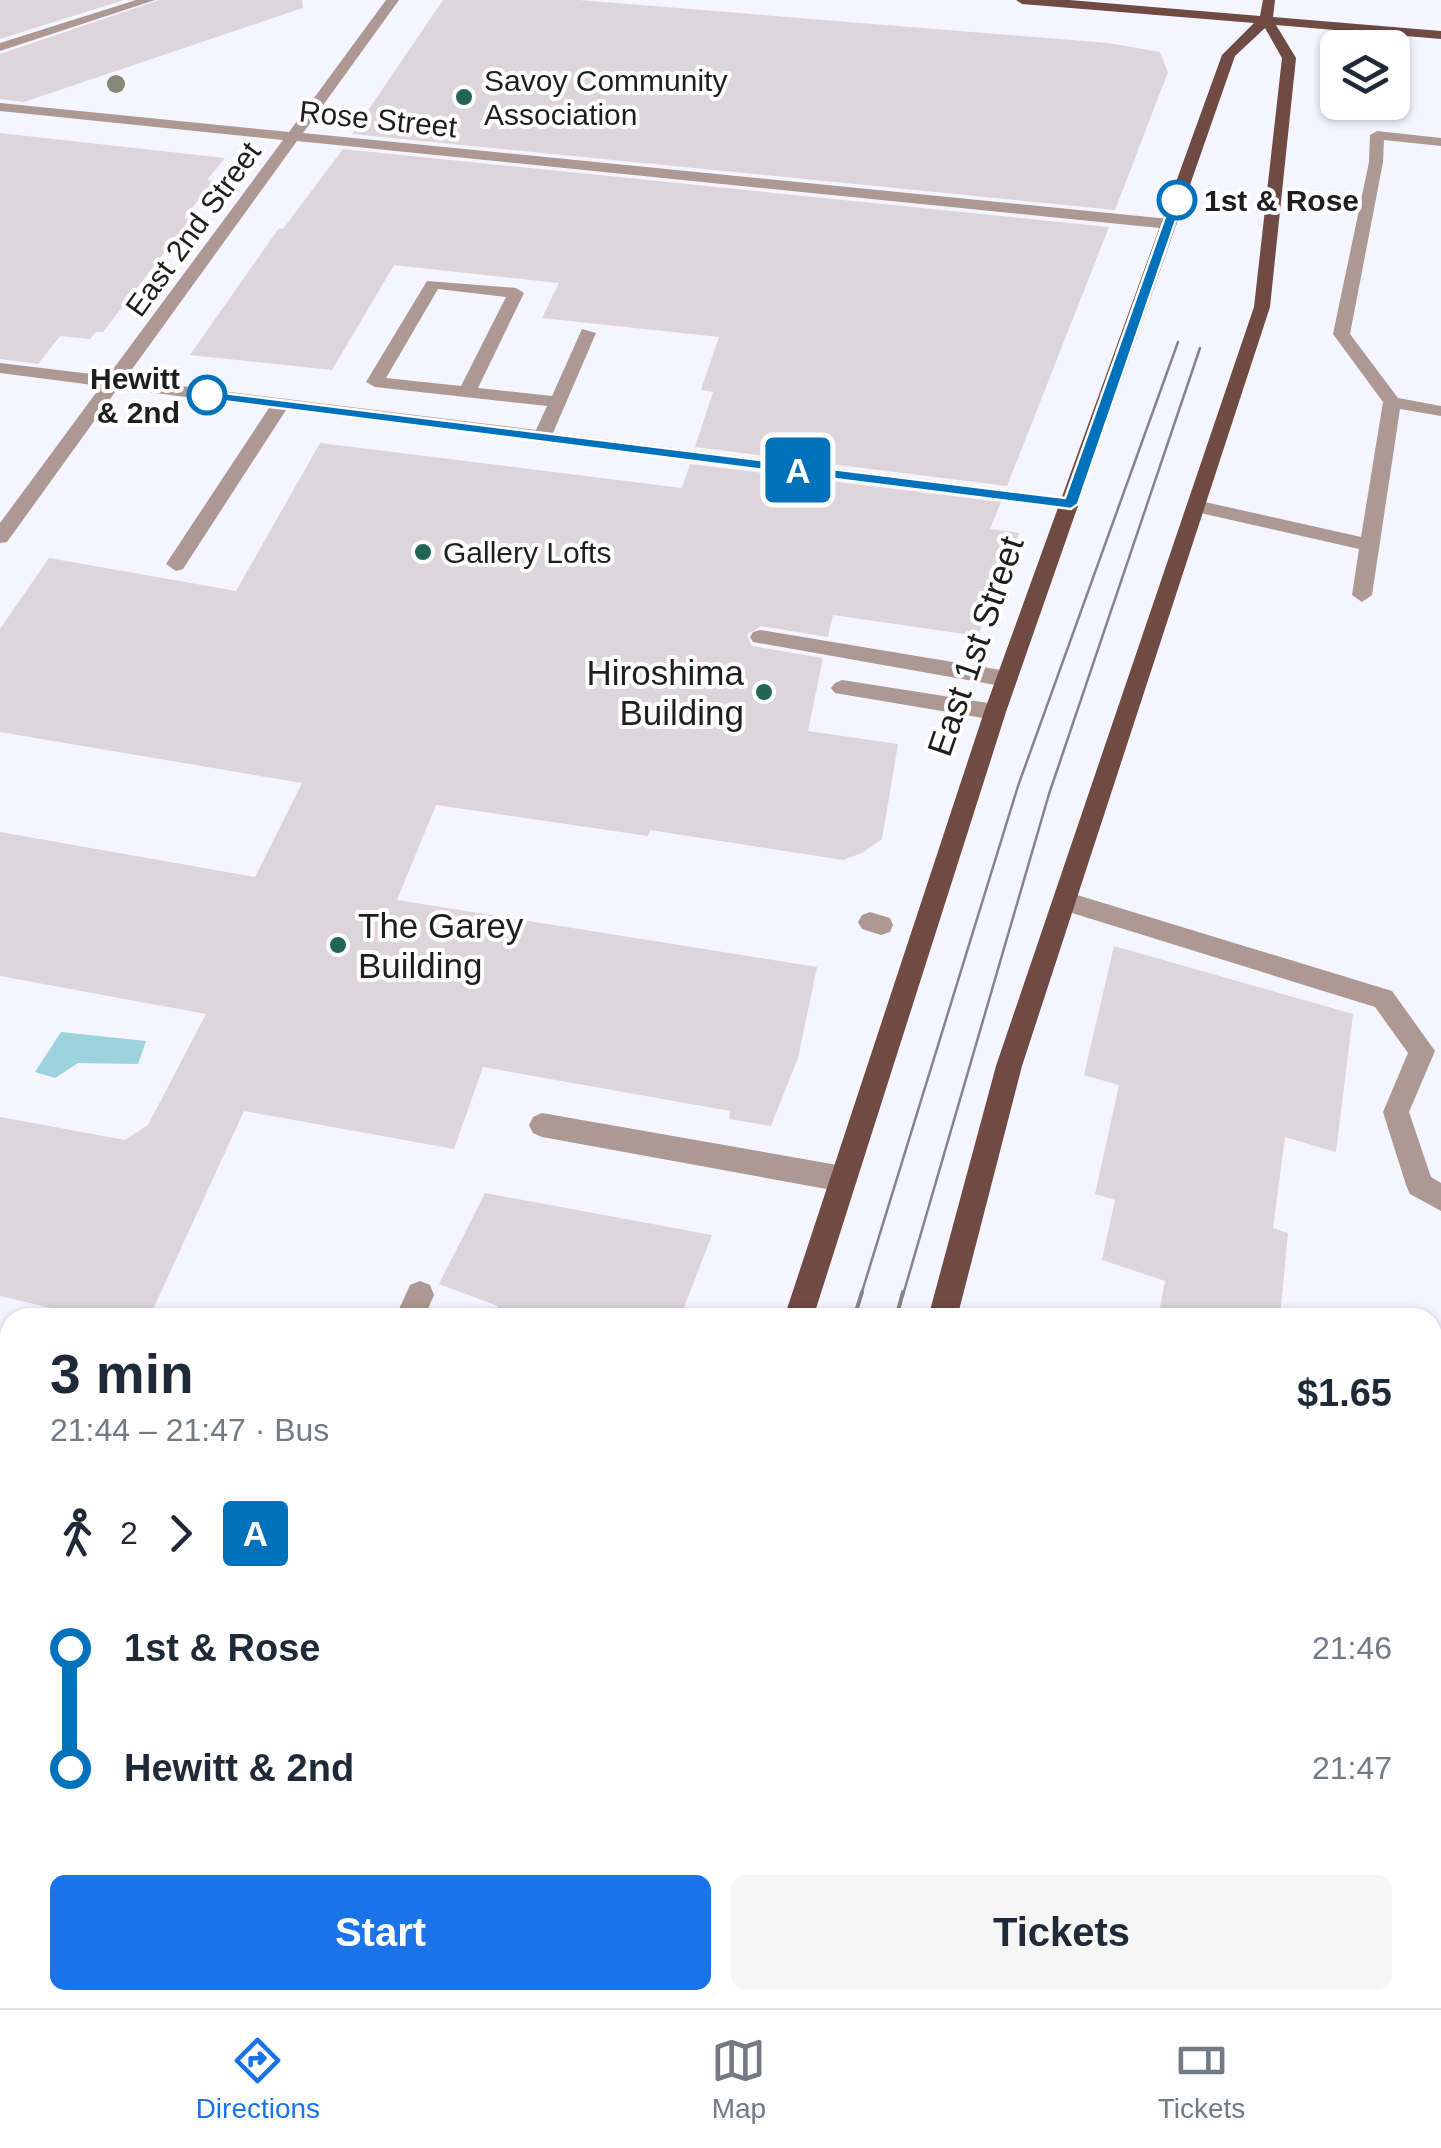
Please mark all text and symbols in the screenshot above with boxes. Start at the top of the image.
map controls [1320,30,1410,120]
button: layers [1320,30,1410,120]
place label: Savoy Community Association [484,64,727,131]
marker: Savoy Community Association [453,86,475,108]
street label: Rose Street [297,94,459,144]
street label: East 2nd Street [119,135,268,322]
marker: 1st & Rose [1158,181,1196,219]
place label: 1st & Rose [1204,184,1359,217]
place label: Hewitt & 2nd [90,362,180,429]
marker: Hewitt & 2nd [188,376,226,414]
line badge: A [766,438,830,502]
text: A [785,451,811,490]
street label: East 1st Street [919,531,1031,761]
place label: Gallery Lofts [443,536,611,569]
marker: Gallery Lofts [412,541,434,563]
place label: Hiroshima Building [586,653,745,732]
marker: Hiroshima Building [753,681,775,703]
place label: The Garey Building [358,906,524,985]
marker: The Garey Building [327,934,349,956]
text: 3 min [50,1343,194,1405]
text: $1.65 [1297,1372,1392,1414]
text: 21:44 – 21:47 · Bus [50,1412,329,1448]
icon: walk [50,1506,105,1561]
icon: forward [153,1506,208,1561]
text: A [243,1514,268,1553]
text: 2 [120,1515,138,1551]
text: 1st & Rose [124,1627,320,1669]
text: 21:46 [1312,1630,1392,1666]
text: Hewitt & 2nd [124,1747,354,1789]
text: 21:47 [1312,1750,1392,1786]
button: Start [50,1875,711,1990]
button: Tickets [731,1875,1392,1990]
tab: Directions [196,2033,320,2125]
tab: Map [711,2033,766,2125]
tab: Tickets [1158,2033,1245,2125]

